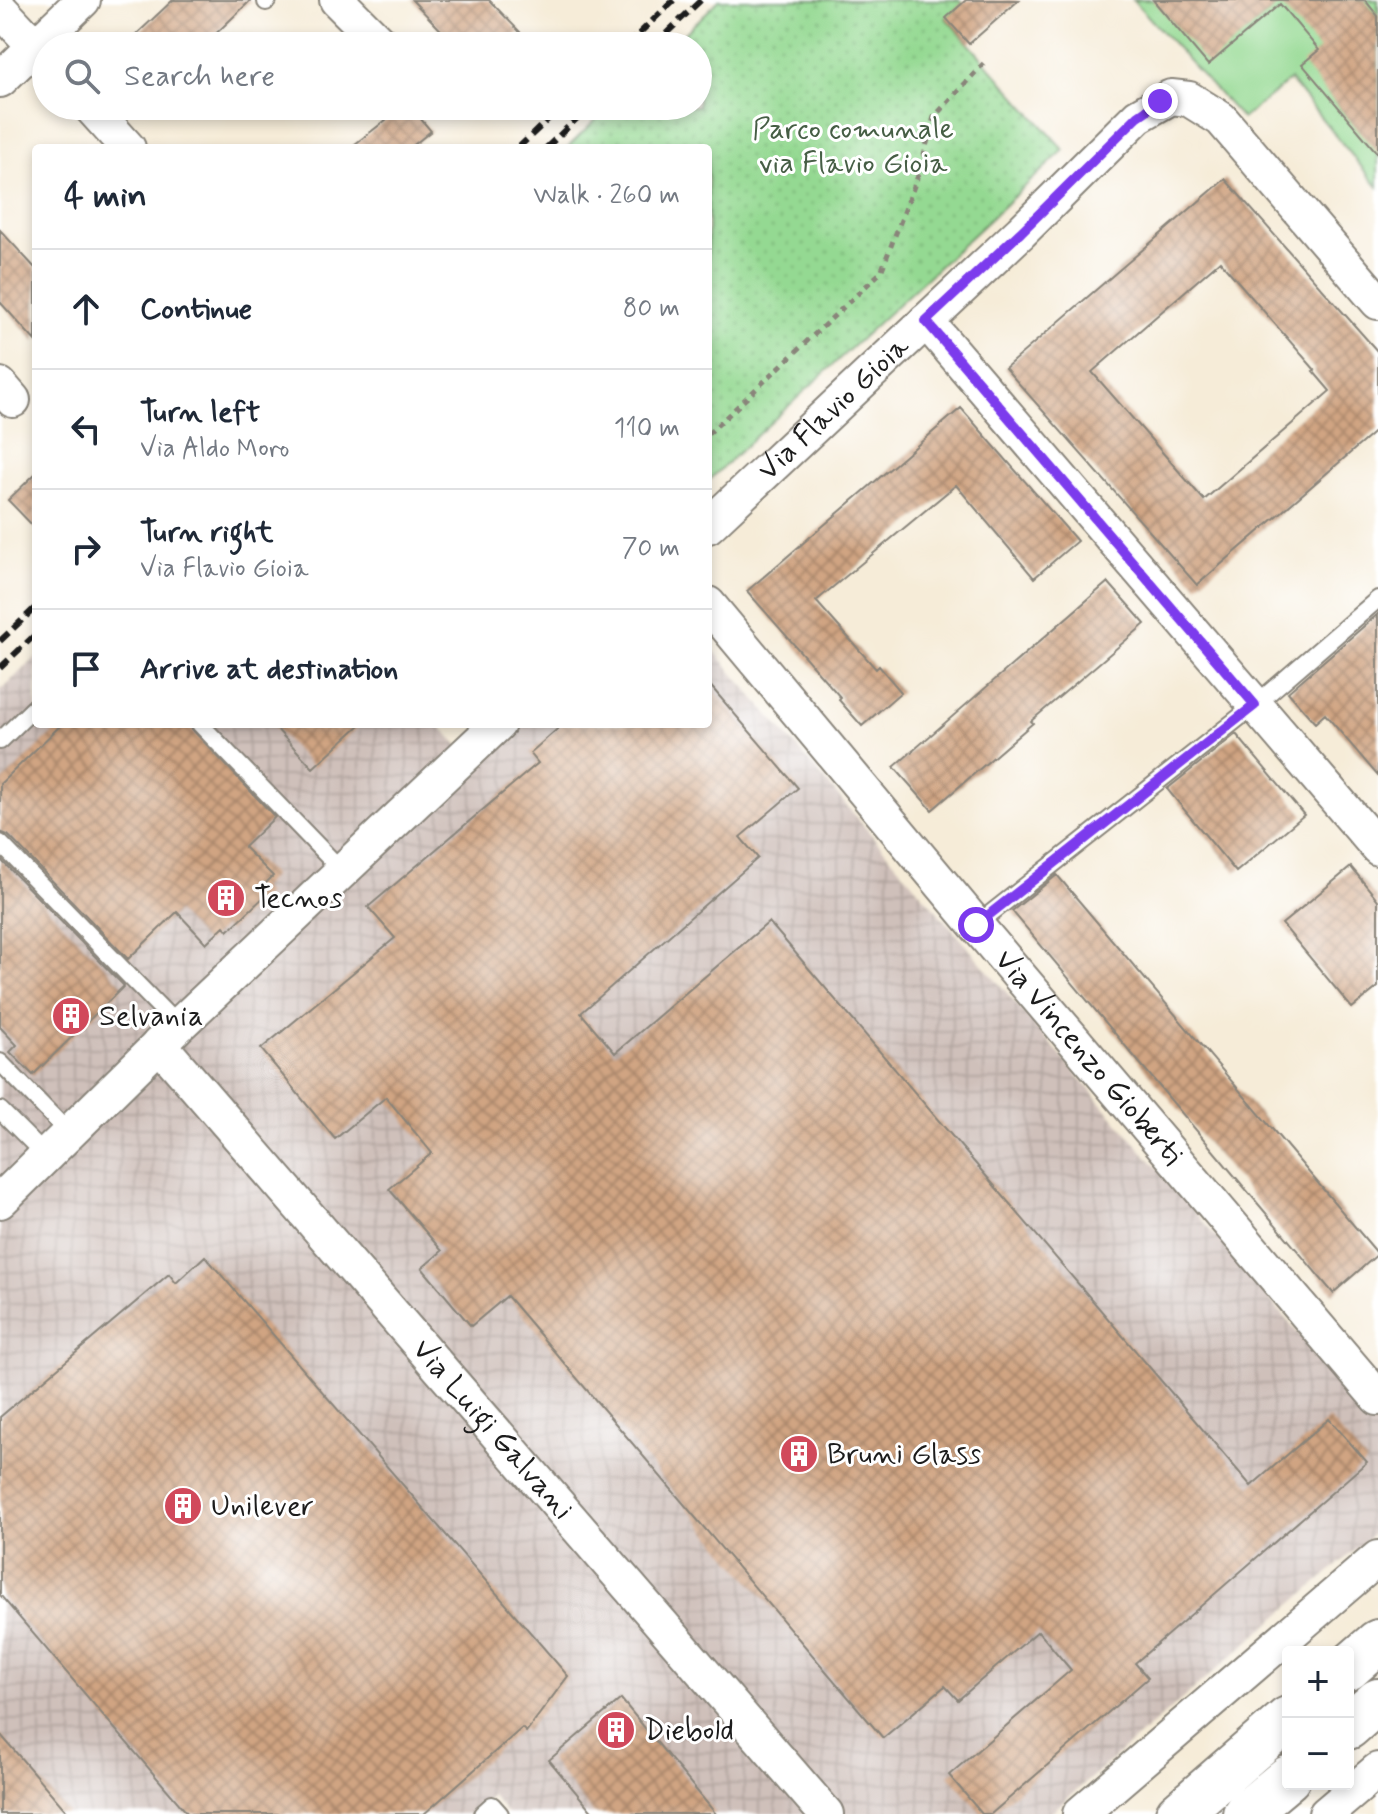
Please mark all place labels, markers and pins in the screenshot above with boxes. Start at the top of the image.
building icon: Tecnos [205,877,247,919]
place label: Tecnos [254,879,343,918]
building icon: Selvania [50,995,92,1037]
place label: Selvania [99,997,203,1036]
building icon: Bruni Glass [778,1433,820,1475]
place label: Bruni Glass [827,1435,981,1474]
building icon: Unilever [162,1485,204,1527]
place label: Unilever [211,1487,314,1526]
building icon: Diebold [595,1709,637,1751]
place label: Diebold [644,1711,734,1750]

